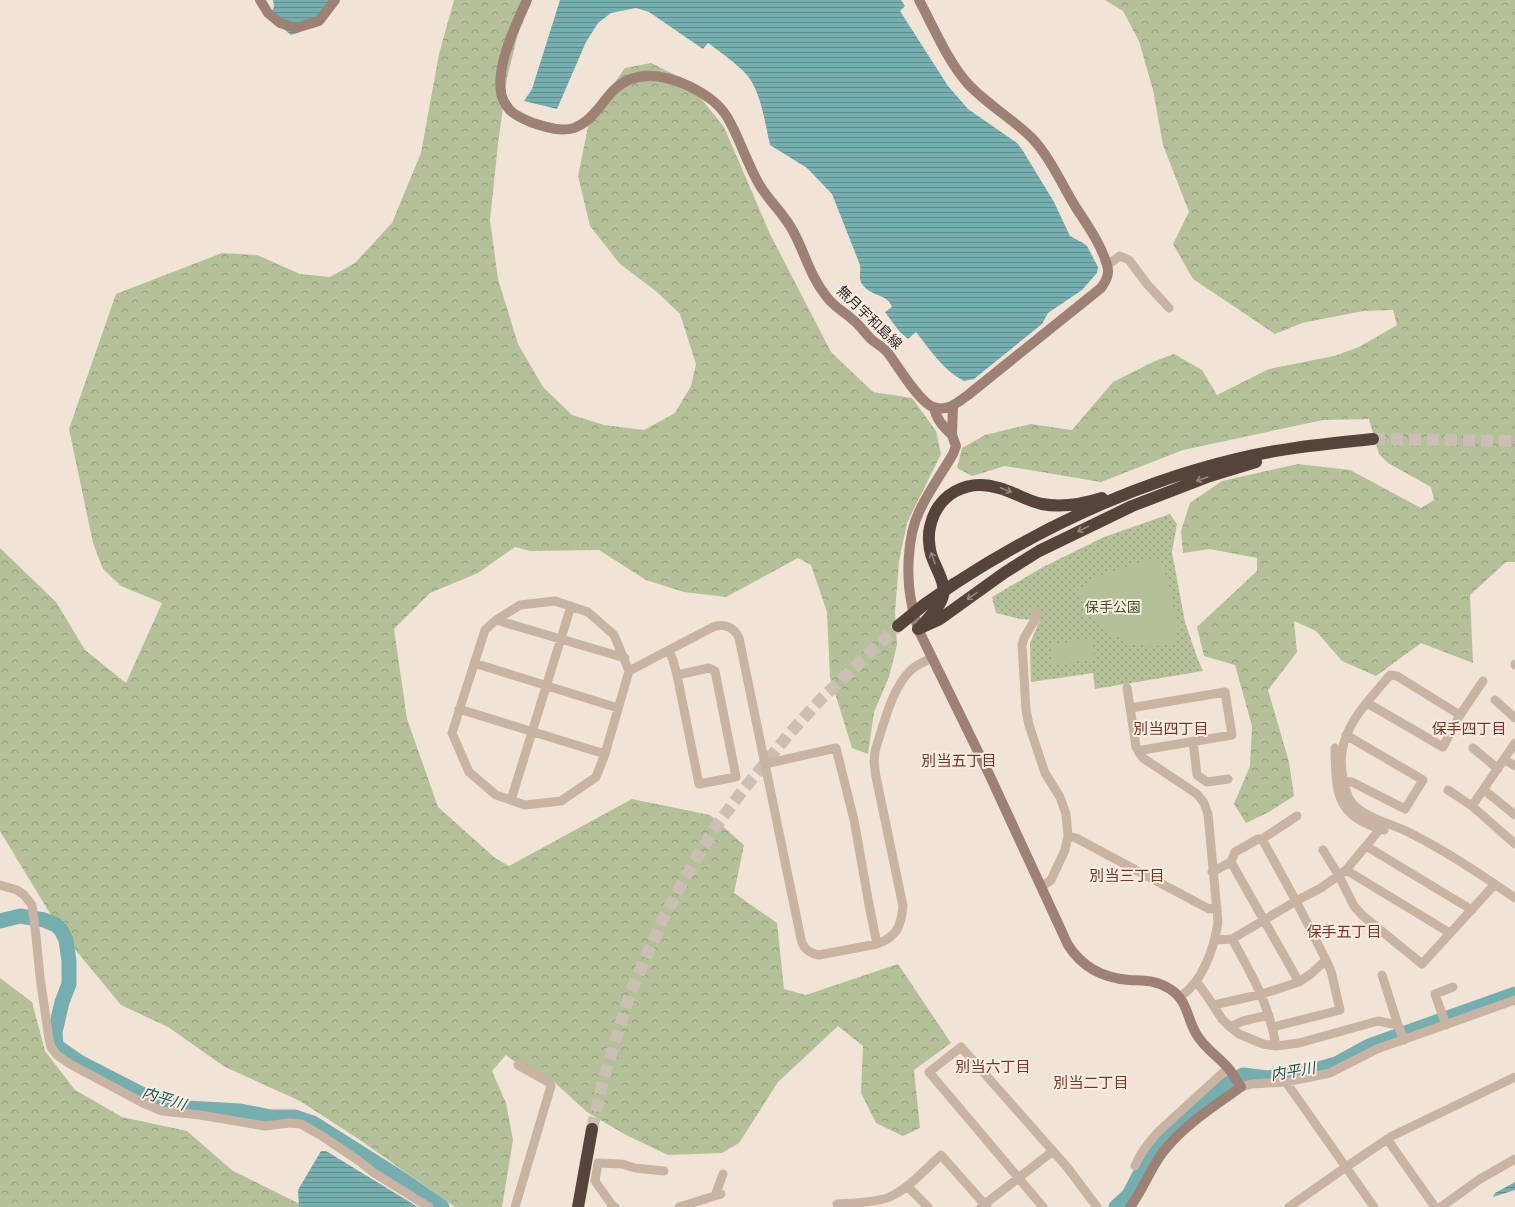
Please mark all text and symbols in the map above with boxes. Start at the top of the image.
street label: 無月宇和島線 [832,282,906,354]
one-way arrow [1196,476,1209,483]
one-way arrow [999,487,1011,495]
one-way arrow [1077,526,1089,533]
one-way arrow [929,553,937,565]
one-way arrow [966,592,977,600]
park label: 保手公園 [1085,598,1141,618]
district label: 別当四丁目 [1133,719,1209,740]
district label: 保手四丁目 [1431,719,1507,740]
district label: 別当五丁目 [921,751,997,772]
district label: 別当三丁目 [1089,866,1165,887]
district label: 保手五丁目 [1306,922,1382,943]
district label: 別当六丁目 [955,1057,1031,1078]
water label: 内平川 [1269,1057,1319,1086]
district label: 別当二丁目 [1053,1073,1129,1094]
water label: 内平川 [139,1082,190,1116]

